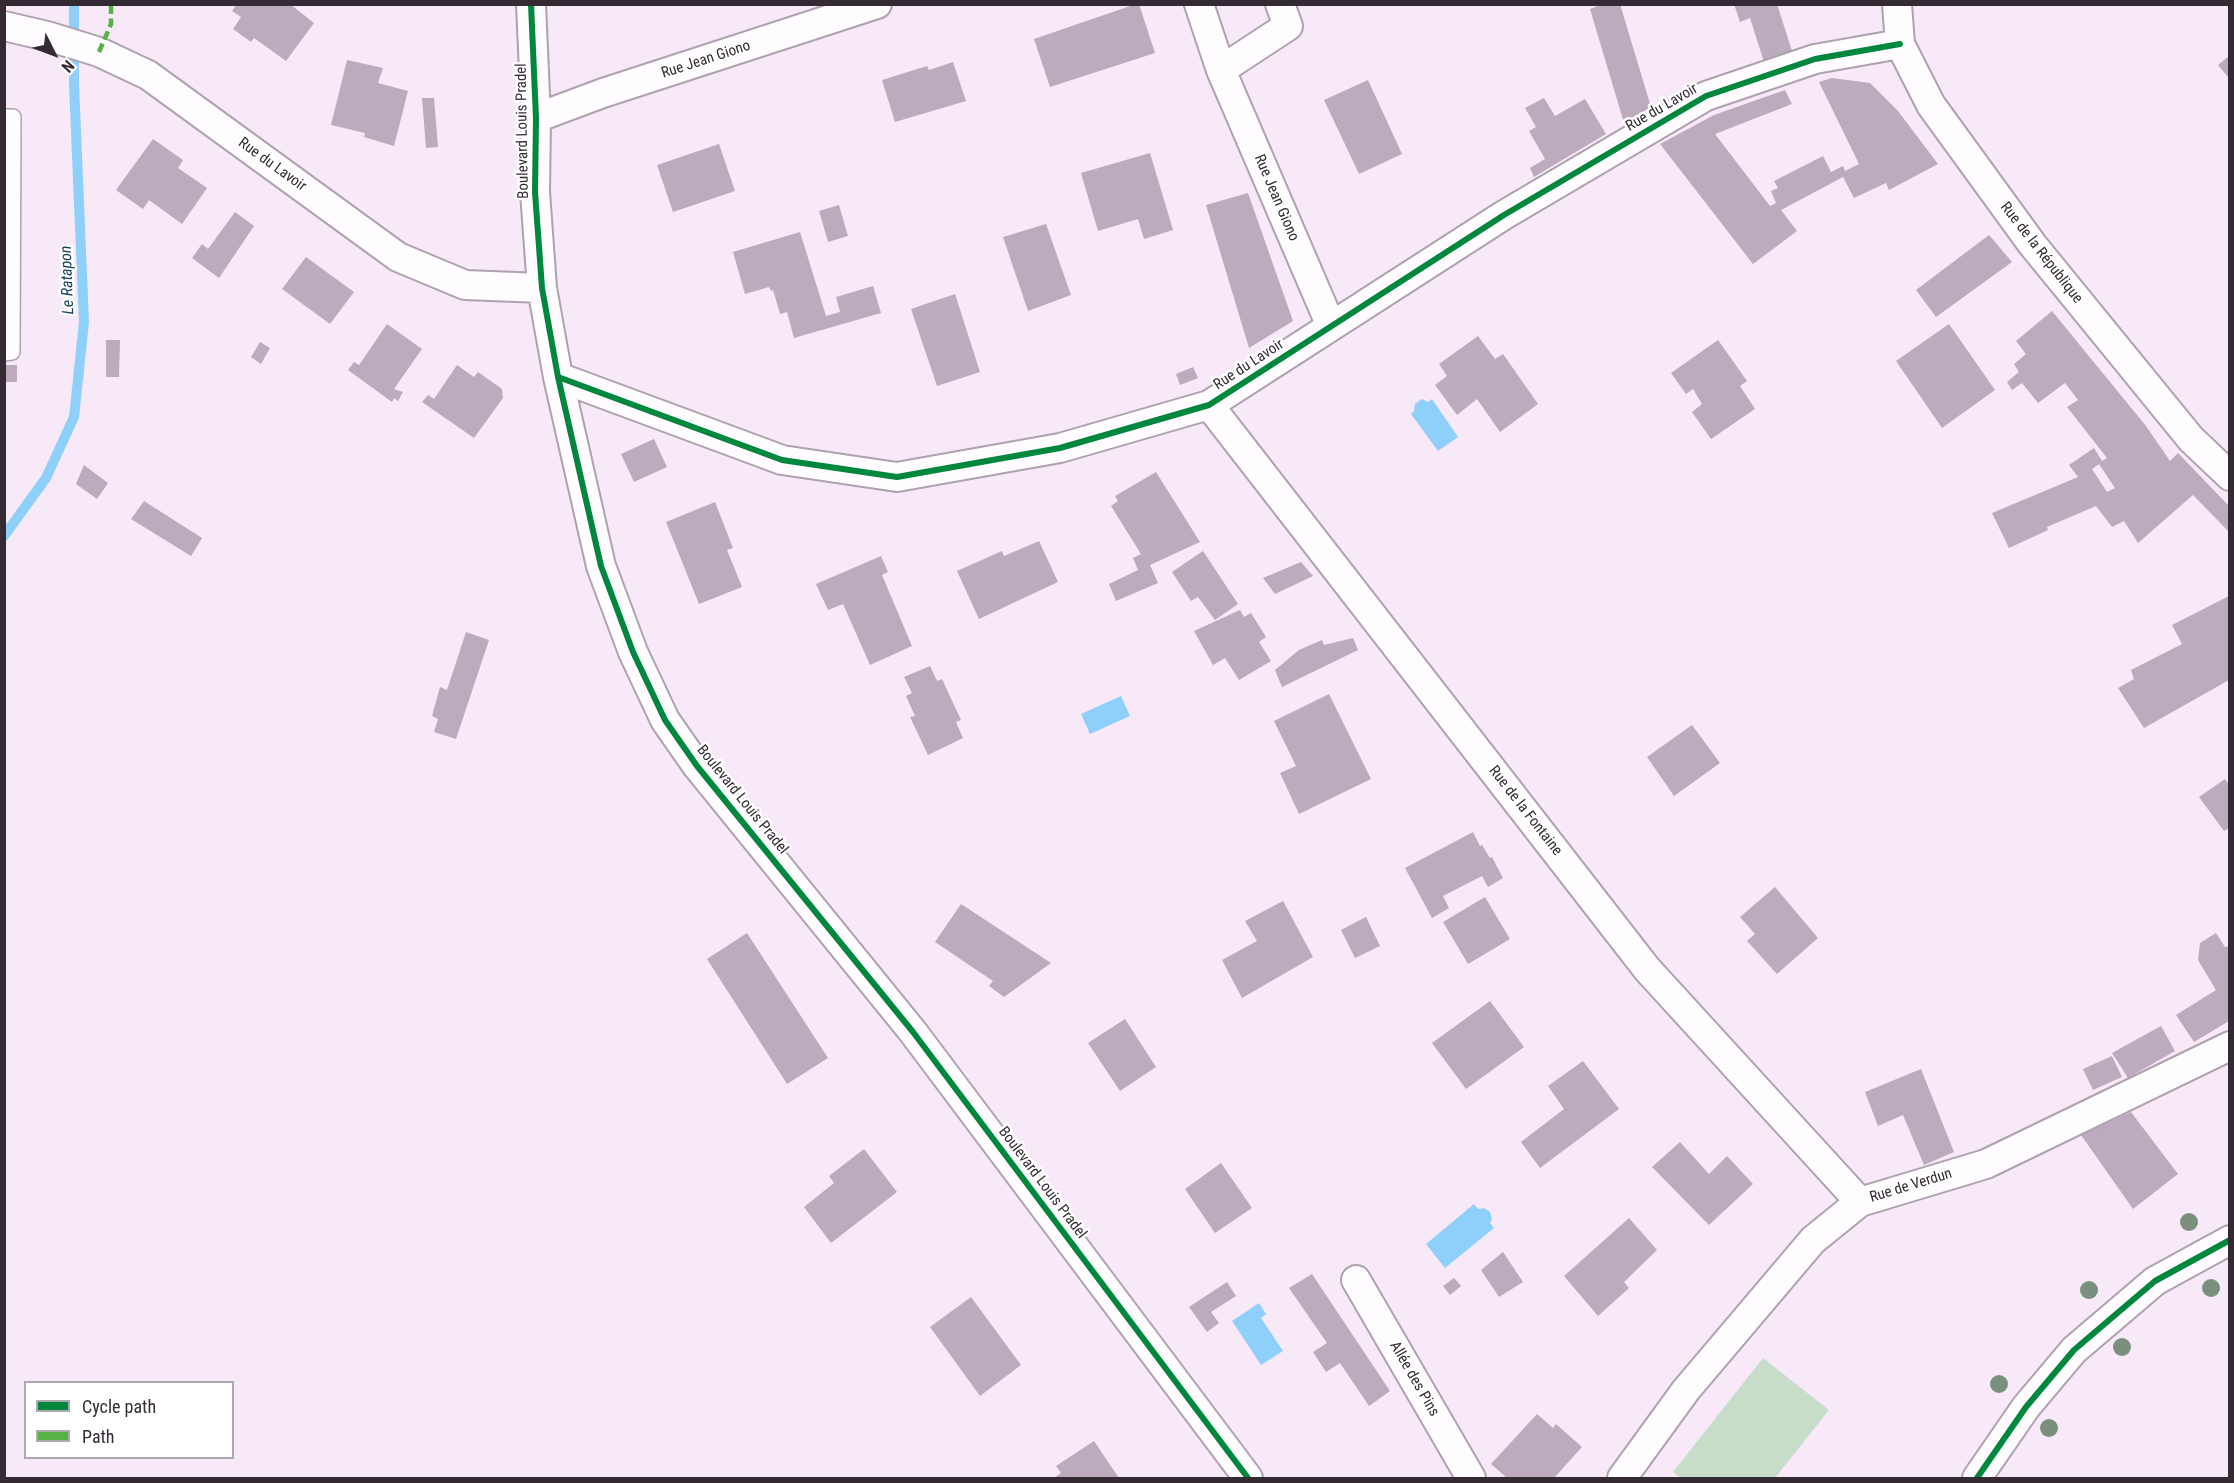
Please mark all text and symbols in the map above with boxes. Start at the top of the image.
north arrow [24,24,84,84]
street label: Rue Jean Giono [659,37,753,83]
text: N [57,56,78,76]
street label: Boulevard Louis Pradel [513,63,533,199]
street label: Rue du Lavoir [1623,80,1701,136]
street label: Rue du Lavoir [234,134,310,196]
street label: Rue Jean Giono [1250,152,1302,244]
street label: Rue de la République [1996,199,2086,307]
water label: Le Ratapon [57,245,79,315]
street label: Rue du Lavoir [1211,336,1287,394]
street label: Boulevard Louis Pradel [692,742,792,858]
street label: Rue de la Fontaine [1484,763,1566,859]
street label: Boulevard Louis Pradel [994,1123,1090,1243]
street label: Rue de Verdun [1868,1165,1954,1207]
street label: Allée des Pins [1385,1338,1443,1420]
legend [24,1381,234,1459]
text: Cycle path [82,1396,156,1417]
text: Path [82,1426,115,1447]

